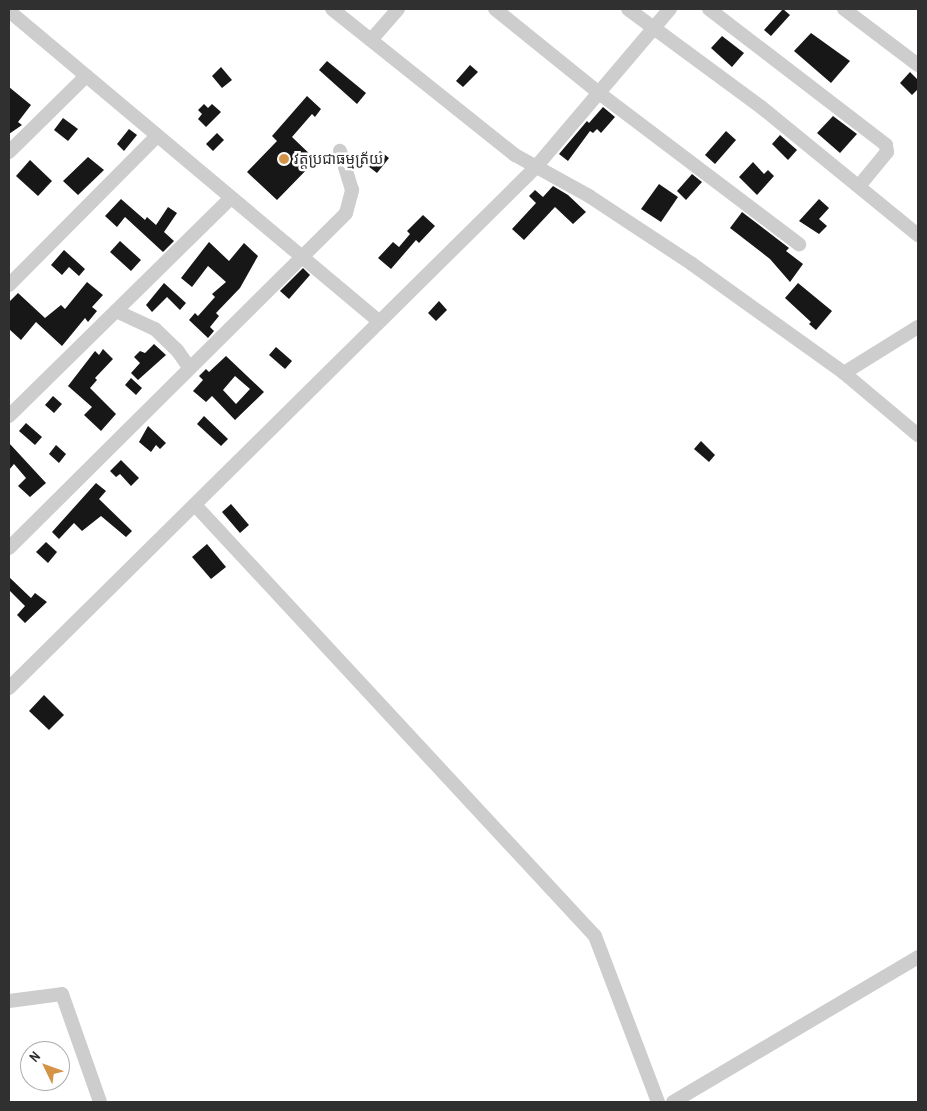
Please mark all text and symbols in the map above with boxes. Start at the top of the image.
place label: វត្តប្រជាធម្មត្រ័យ [294,150,383,168]
marker: វត្តប្រជាធម្មត្រ័យ [278,153,290,165]
north arrow [20,1041,70,1091]
text: N [25,1048,44,1066]

